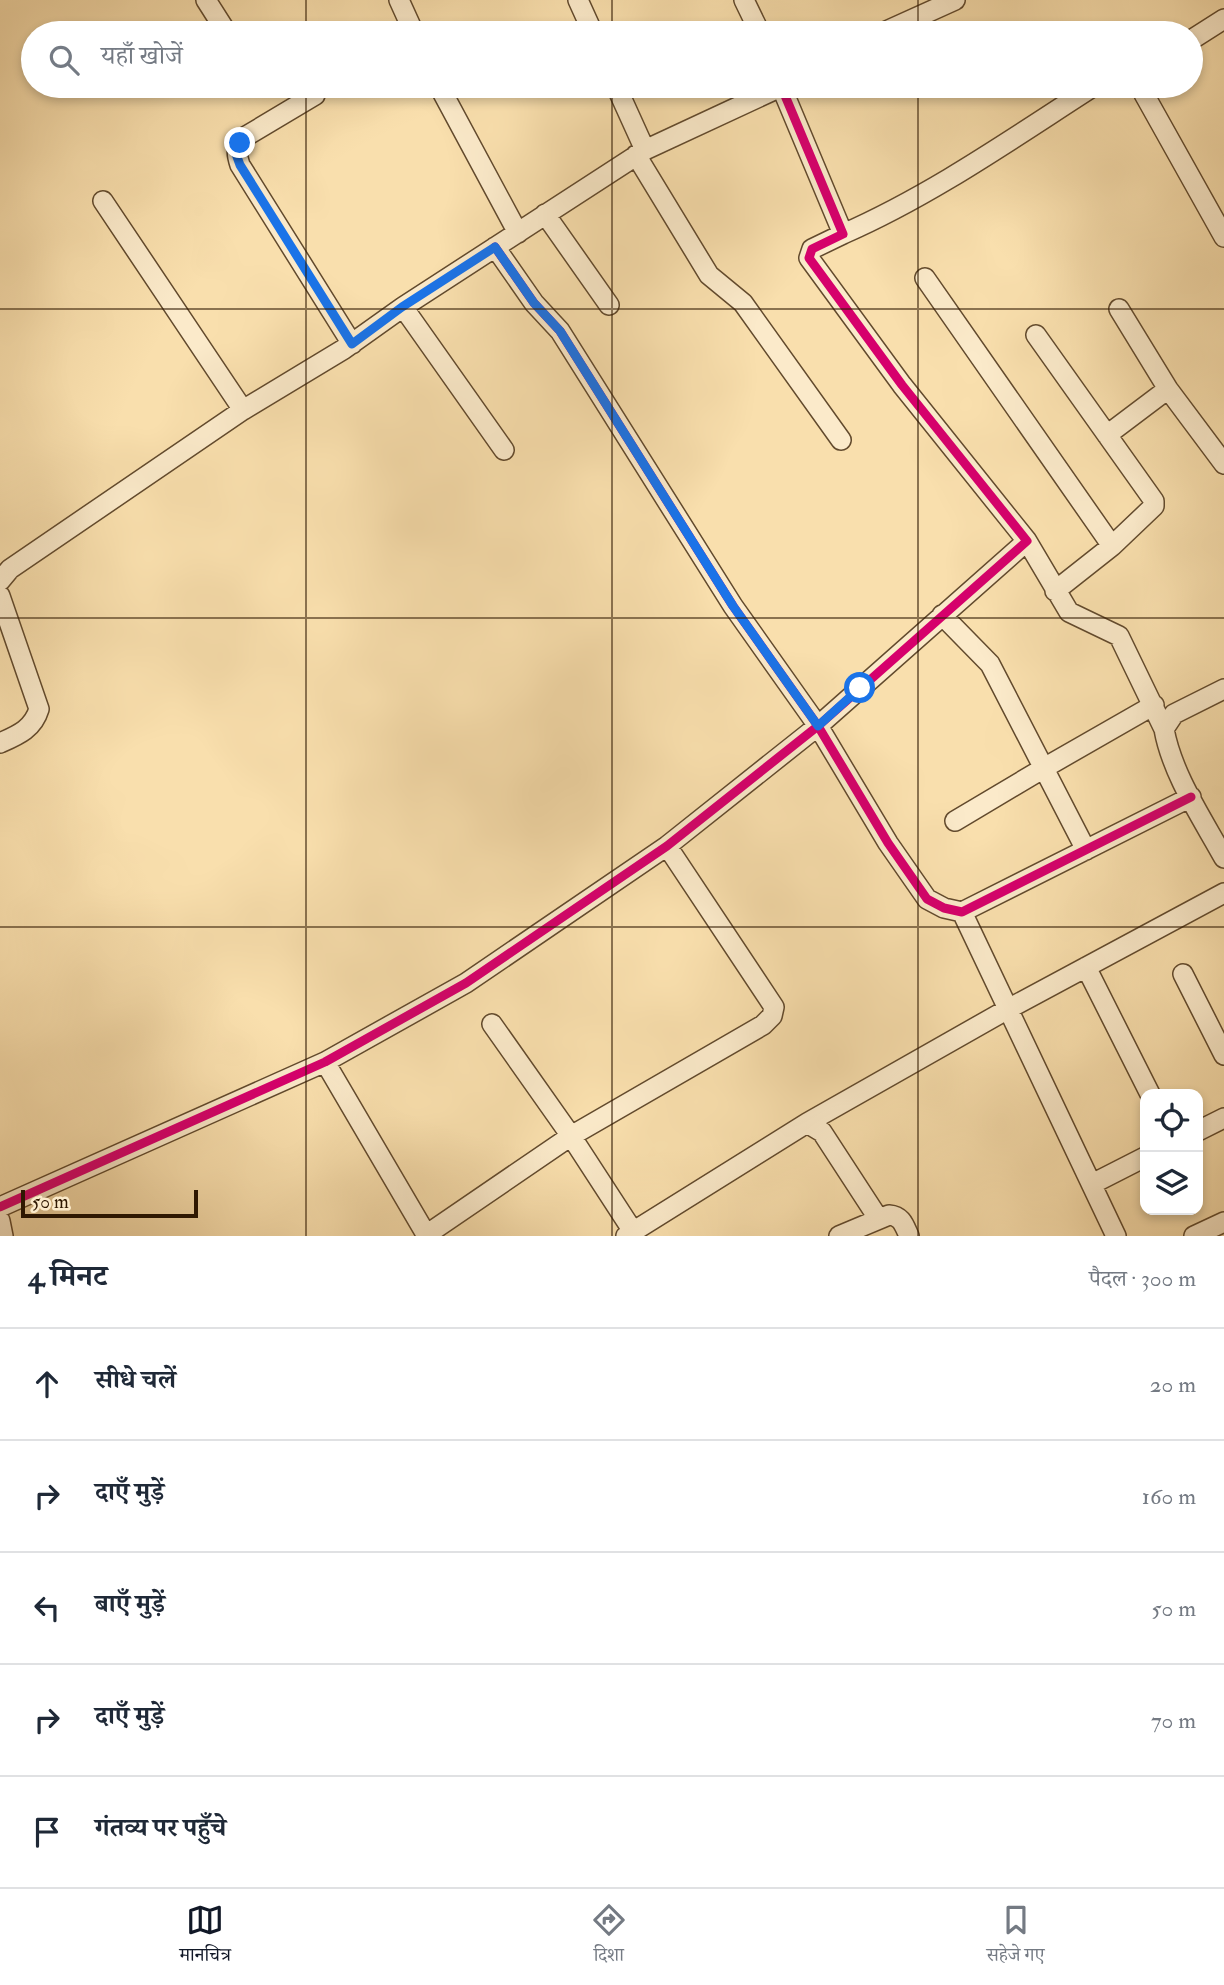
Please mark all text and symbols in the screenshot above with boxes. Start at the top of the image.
search box [21,21,1203,98]
text: यहाँ खोजें [101,40,183,72]
icon: search [45,41,83,79]
route end [224,127,255,158]
route start [844,672,875,703]
map controls [1140,1089,1203,1215]
button: locate [1140,1089,1203,1152]
button: layers [1140,1152,1203,1215]
scale bar [21,1187,198,1219]
text: 50 m [32,1190,69,1214]
text: 4 मिनट [28,1258,107,1295]
text: पैदल · 300 m [1089,1264,1196,1293]
text: सीधे चलें [95,1364,176,1396]
icon: ahead [28,1365,66,1403]
text: 20 m [1150,1370,1196,1399]
text: दाएँ मुड़ें [95,1476,164,1508]
icon: right [28,1477,66,1515]
text: 160 m [1142,1482,1196,1511]
text: बाएँ मुड़ें [95,1588,165,1620]
icon: left [28,1589,66,1627]
text: 50 m [1152,1594,1196,1623]
text: दाएँ मुड़ें [95,1700,164,1732]
icon: right [28,1701,66,1739]
text: 70 m [1151,1706,1196,1735]
text: गंतव्य पर पहुँचे [95,1812,226,1844]
icon: arrive [28,1813,66,1851]
tab: मानचित्र [179,1901,231,1973]
tab: दिशा [590,1901,628,1973]
tab: सहेजे गए [987,1901,1045,1973]

